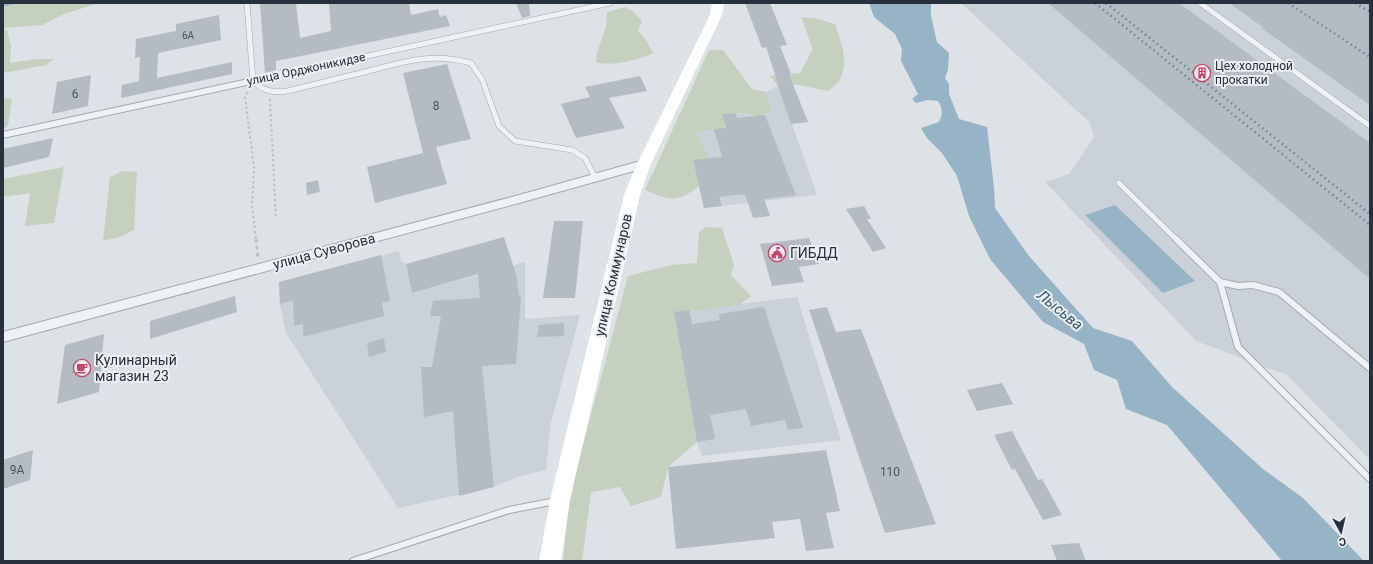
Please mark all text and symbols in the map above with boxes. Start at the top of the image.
house number: 6А [182,30,195,41]
street label: улица Орджоникидзе [245,50,367,88]
place label: Цех холодной прокатки [1215,59,1293,87]
building icon: Цех холодной прокатки [1192,63,1212,83]
house number: 6 [72,87,79,101]
house number: 8 [433,99,440,113]
street label: улица Коммунаров [591,212,635,338]
street label: улица Суворова [271,230,377,272]
public building icon: ГИБДД [767,243,787,263]
place label: ГИБДД [790,245,838,261]
water label: Лысьва [1033,286,1086,334]
place label: Кулинарный магазин 23 [95,352,177,384]
cafe icon: Кулинарный магазин 23 [72,358,92,378]
house number: 9А [10,463,24,477]
house number: 110 [880,465,900,479]
north arrow [1321,512,1361,552]
text: С [1338,534,1347,548]

